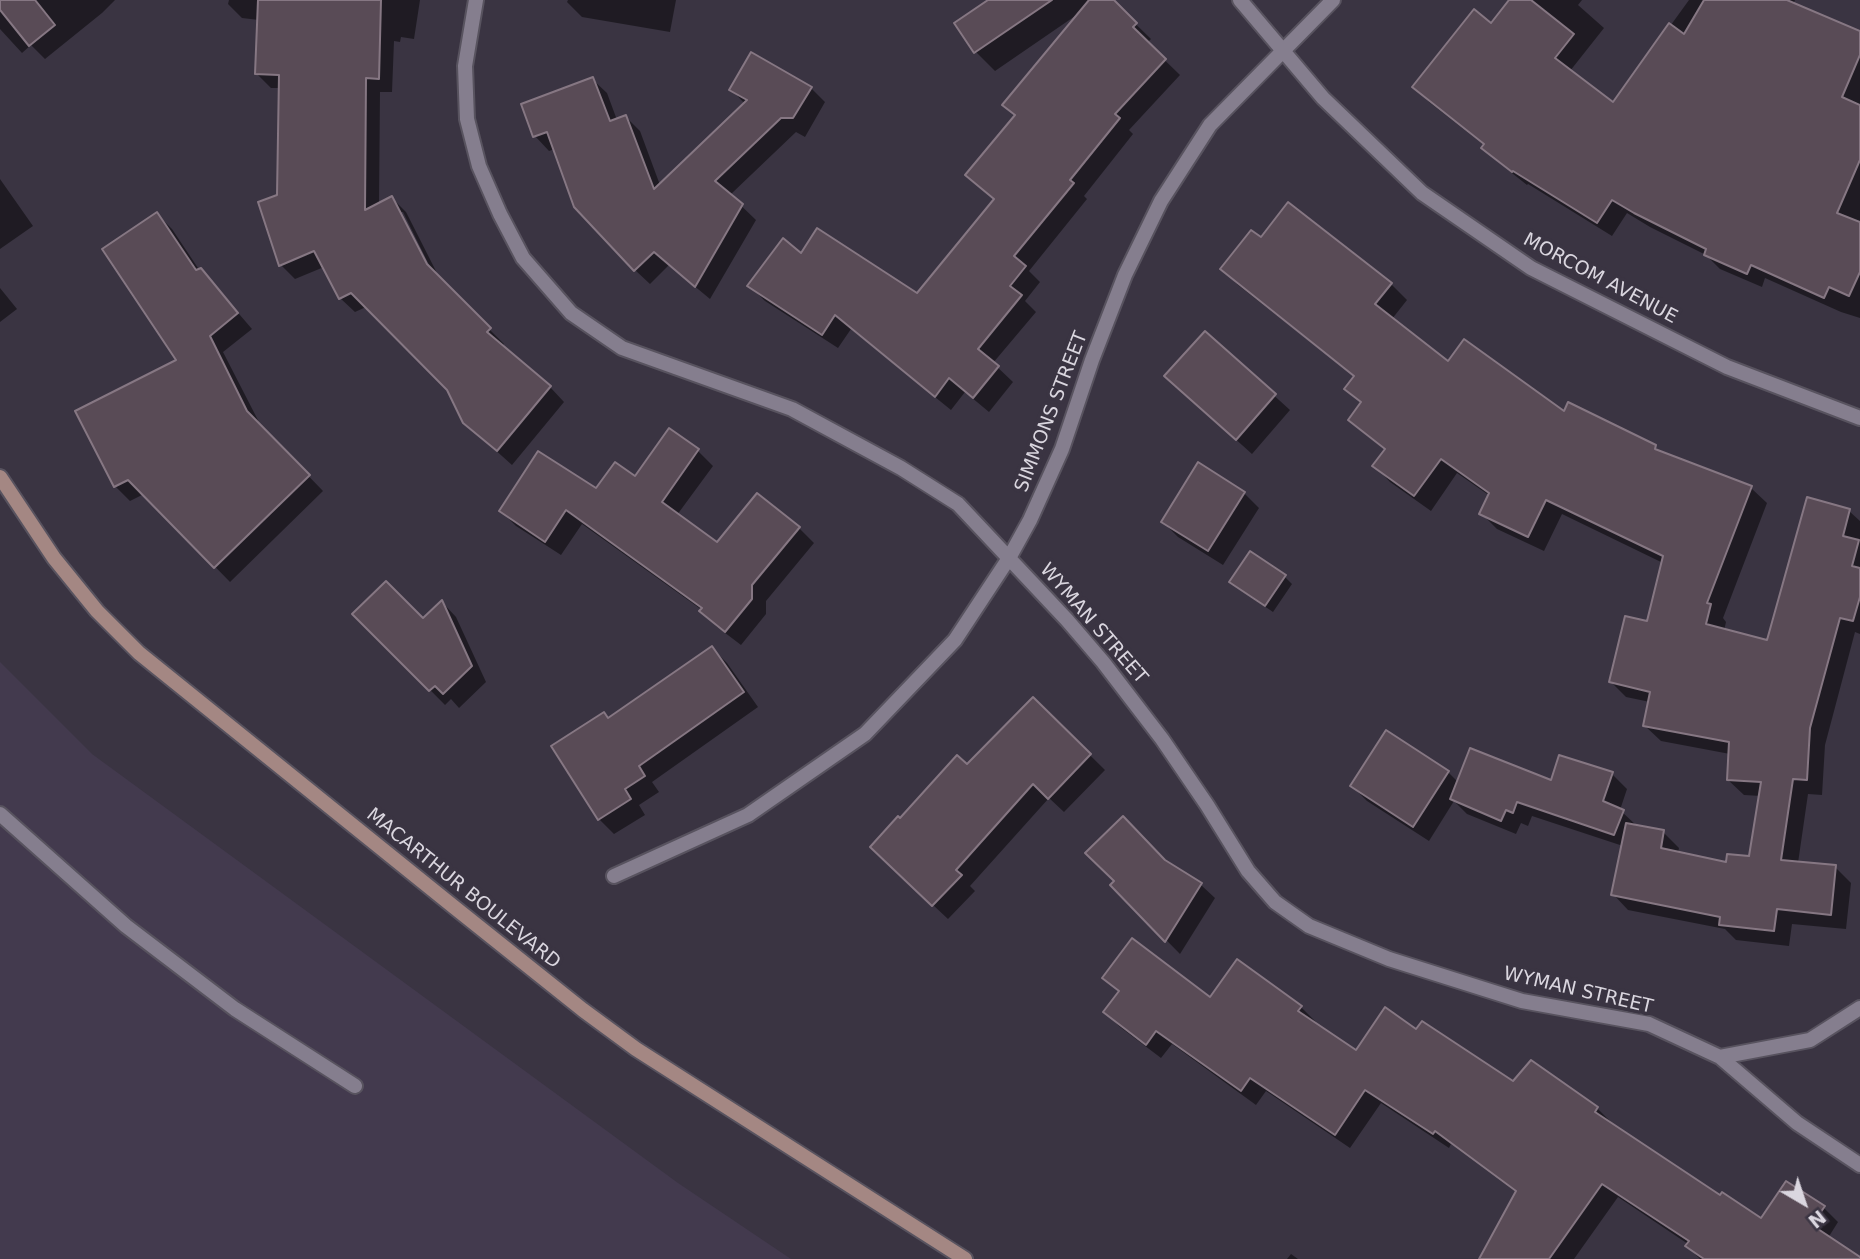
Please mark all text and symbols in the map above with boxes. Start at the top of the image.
street label: MORCOM AVENUE [1519,229,1681,329]
street label: SIMMONS STREET [1011,328,1093,496]
street label: WYMAN STREET [1034,559,1152,689]
street label: MACARTHUR BOULEVARD [361,804,565,974]
street label: WYMAN STREET [1501,963,1655,1019]
north arrow [1769,1168,1839,1238]
text: N [1804,1206,1830,1233]

